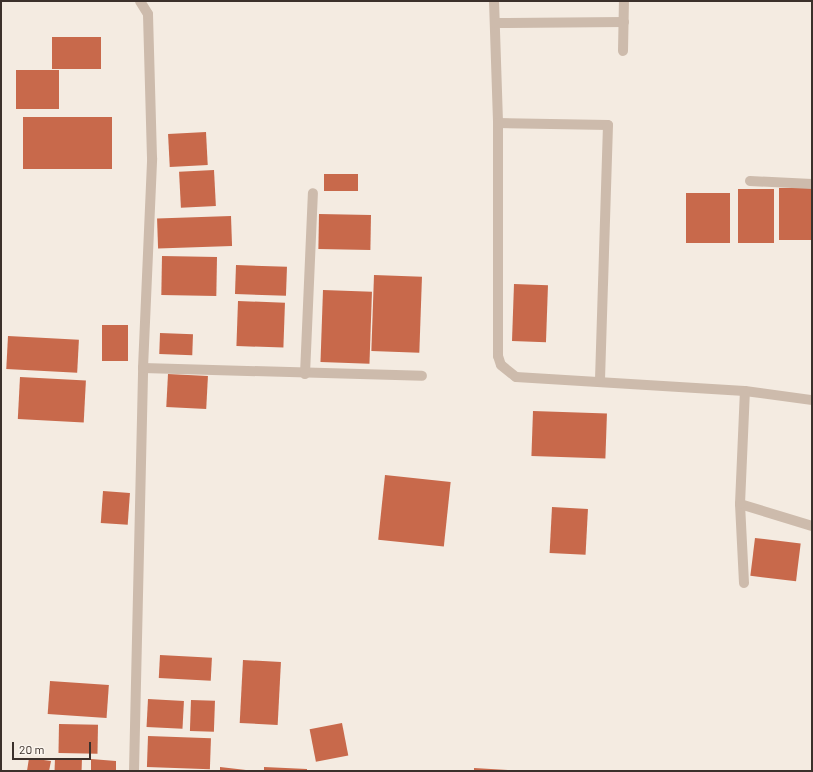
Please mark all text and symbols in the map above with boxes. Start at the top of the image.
scale bar [14,734,93,760]
text: 20 m [19,742,45,756]

